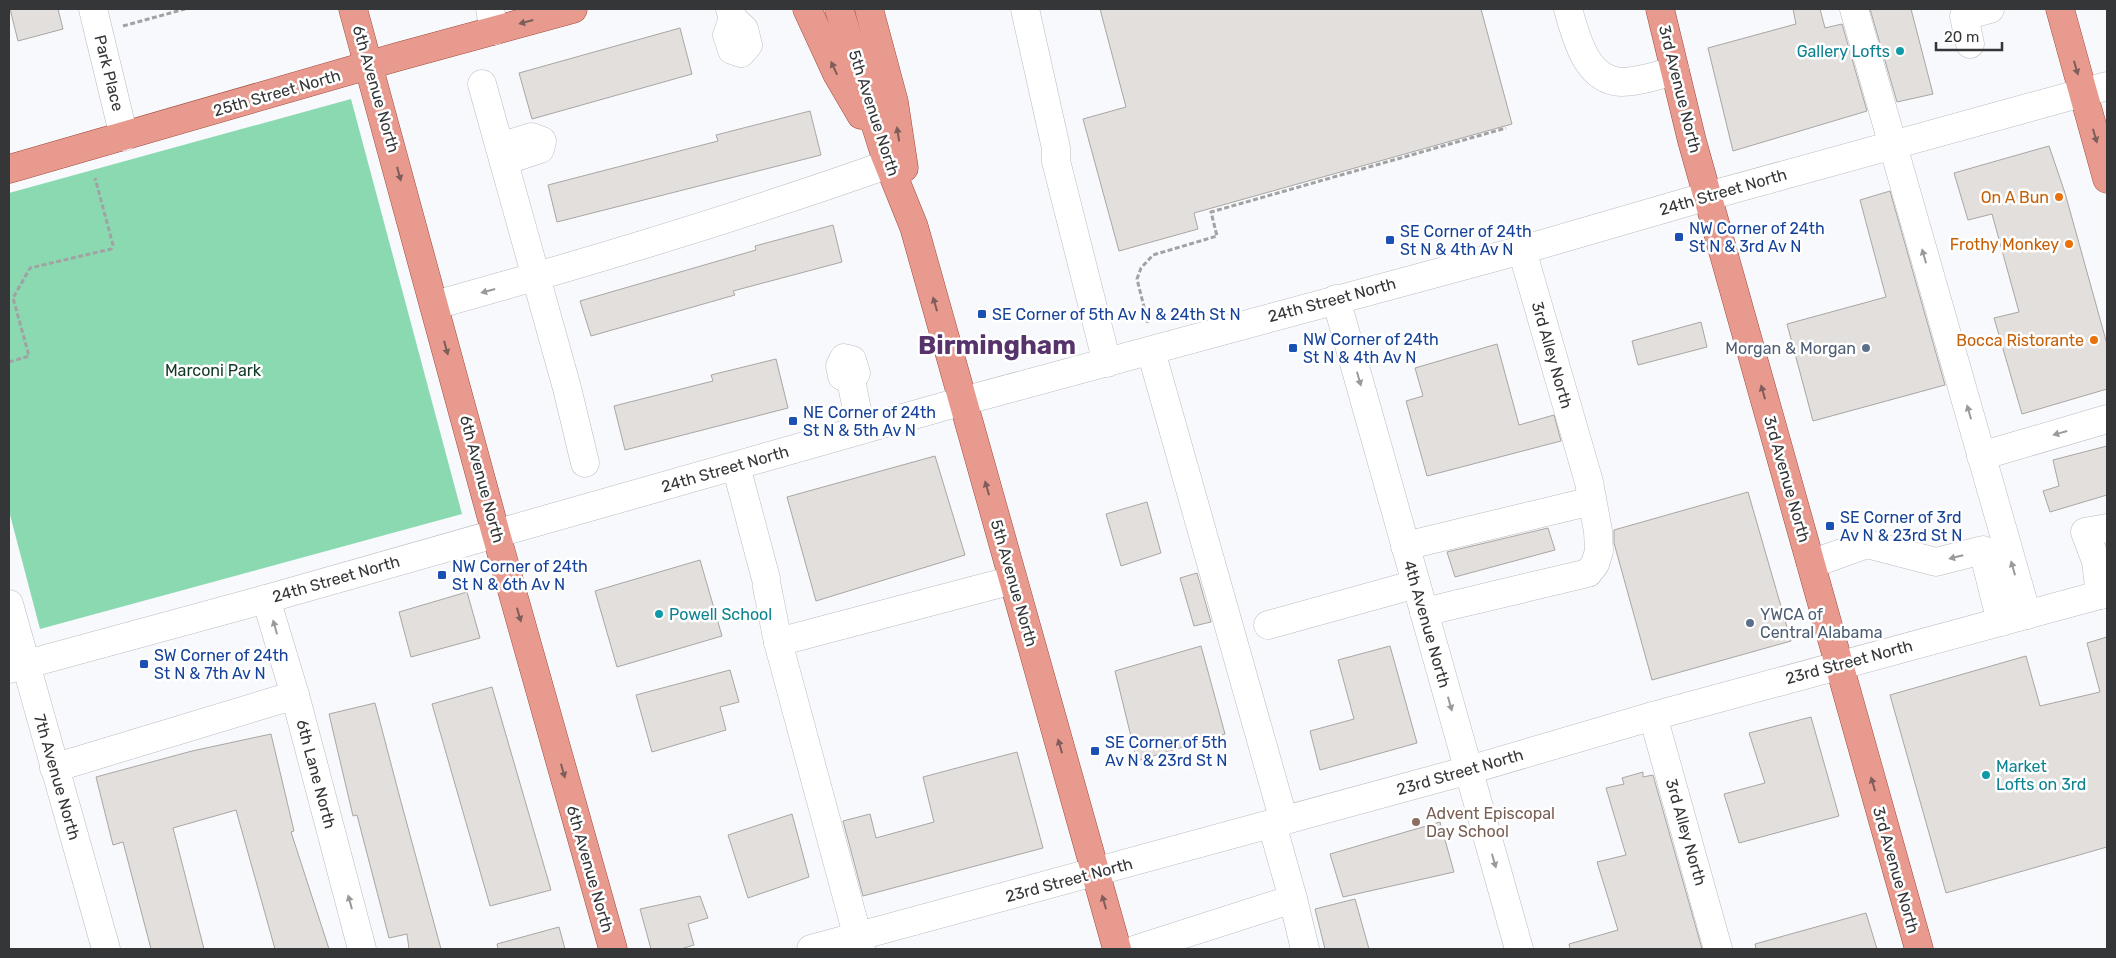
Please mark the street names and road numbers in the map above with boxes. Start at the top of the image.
street label: 6th Avenue North [349,23,403,155]
street label: 3rd Avenue North [1655,23,1705,155]
street label: Park Place [90,33,128,113]
street label: 5th Avenue North [845,48,903,178]
street label: 25th Street North [211,66,343,120]
street label: 24th Street North [1657,165,1789,219]
street label: 24th Street North [1266,274,1398,326]
street label: 3rd Alley North [1528,299,1576,411]
street label: 6th Avenue North [456,413,508,545]
street label: 3rd Avenue North [1760,413,1814,545]
street label: 24th Street North [659,442,791,496]
street label: 5th Avenue North [987,517,1041,649]
street label: 24th Street North [270,552,402,606]
street label: 4th Avenue North [1400,558,1454,690]
street label: 23rd Street North [1783,636,1915,688]
street label: 7th Avenue North [30,712,84,842]
street label: 6th Lane North [292,717,340,831]
street label: 23rd Street North [1394,745,1526,799]
street label: 3rd Alley North [1662,776,1710,888]
street label: 6th Avenue North [563,803,617,935]
street label: 3rd Avenue North [1869,804,1923,936]
street label: 23rd Street North [1003,854,1135,906]

